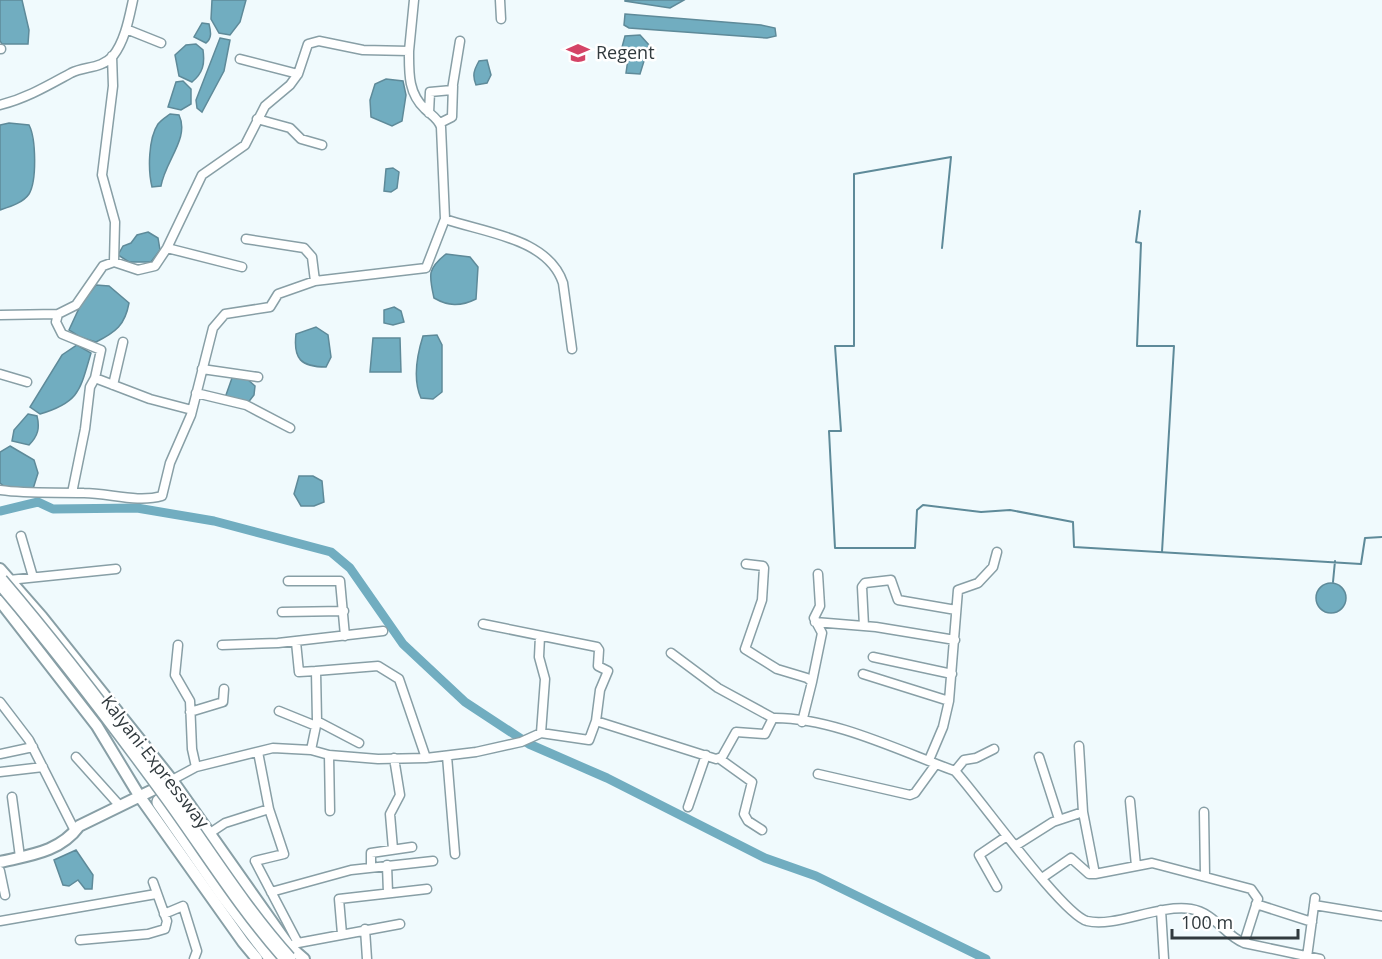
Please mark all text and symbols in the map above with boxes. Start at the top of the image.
school or university icon: Regent [565,40,591,66]
place label: Regent [596,40,655,64]
street label: Kalyani Expressway [96,690,216,834]
scale bar [1172,902,1298,940]
text: 100 m [1181,910,1233,934]

